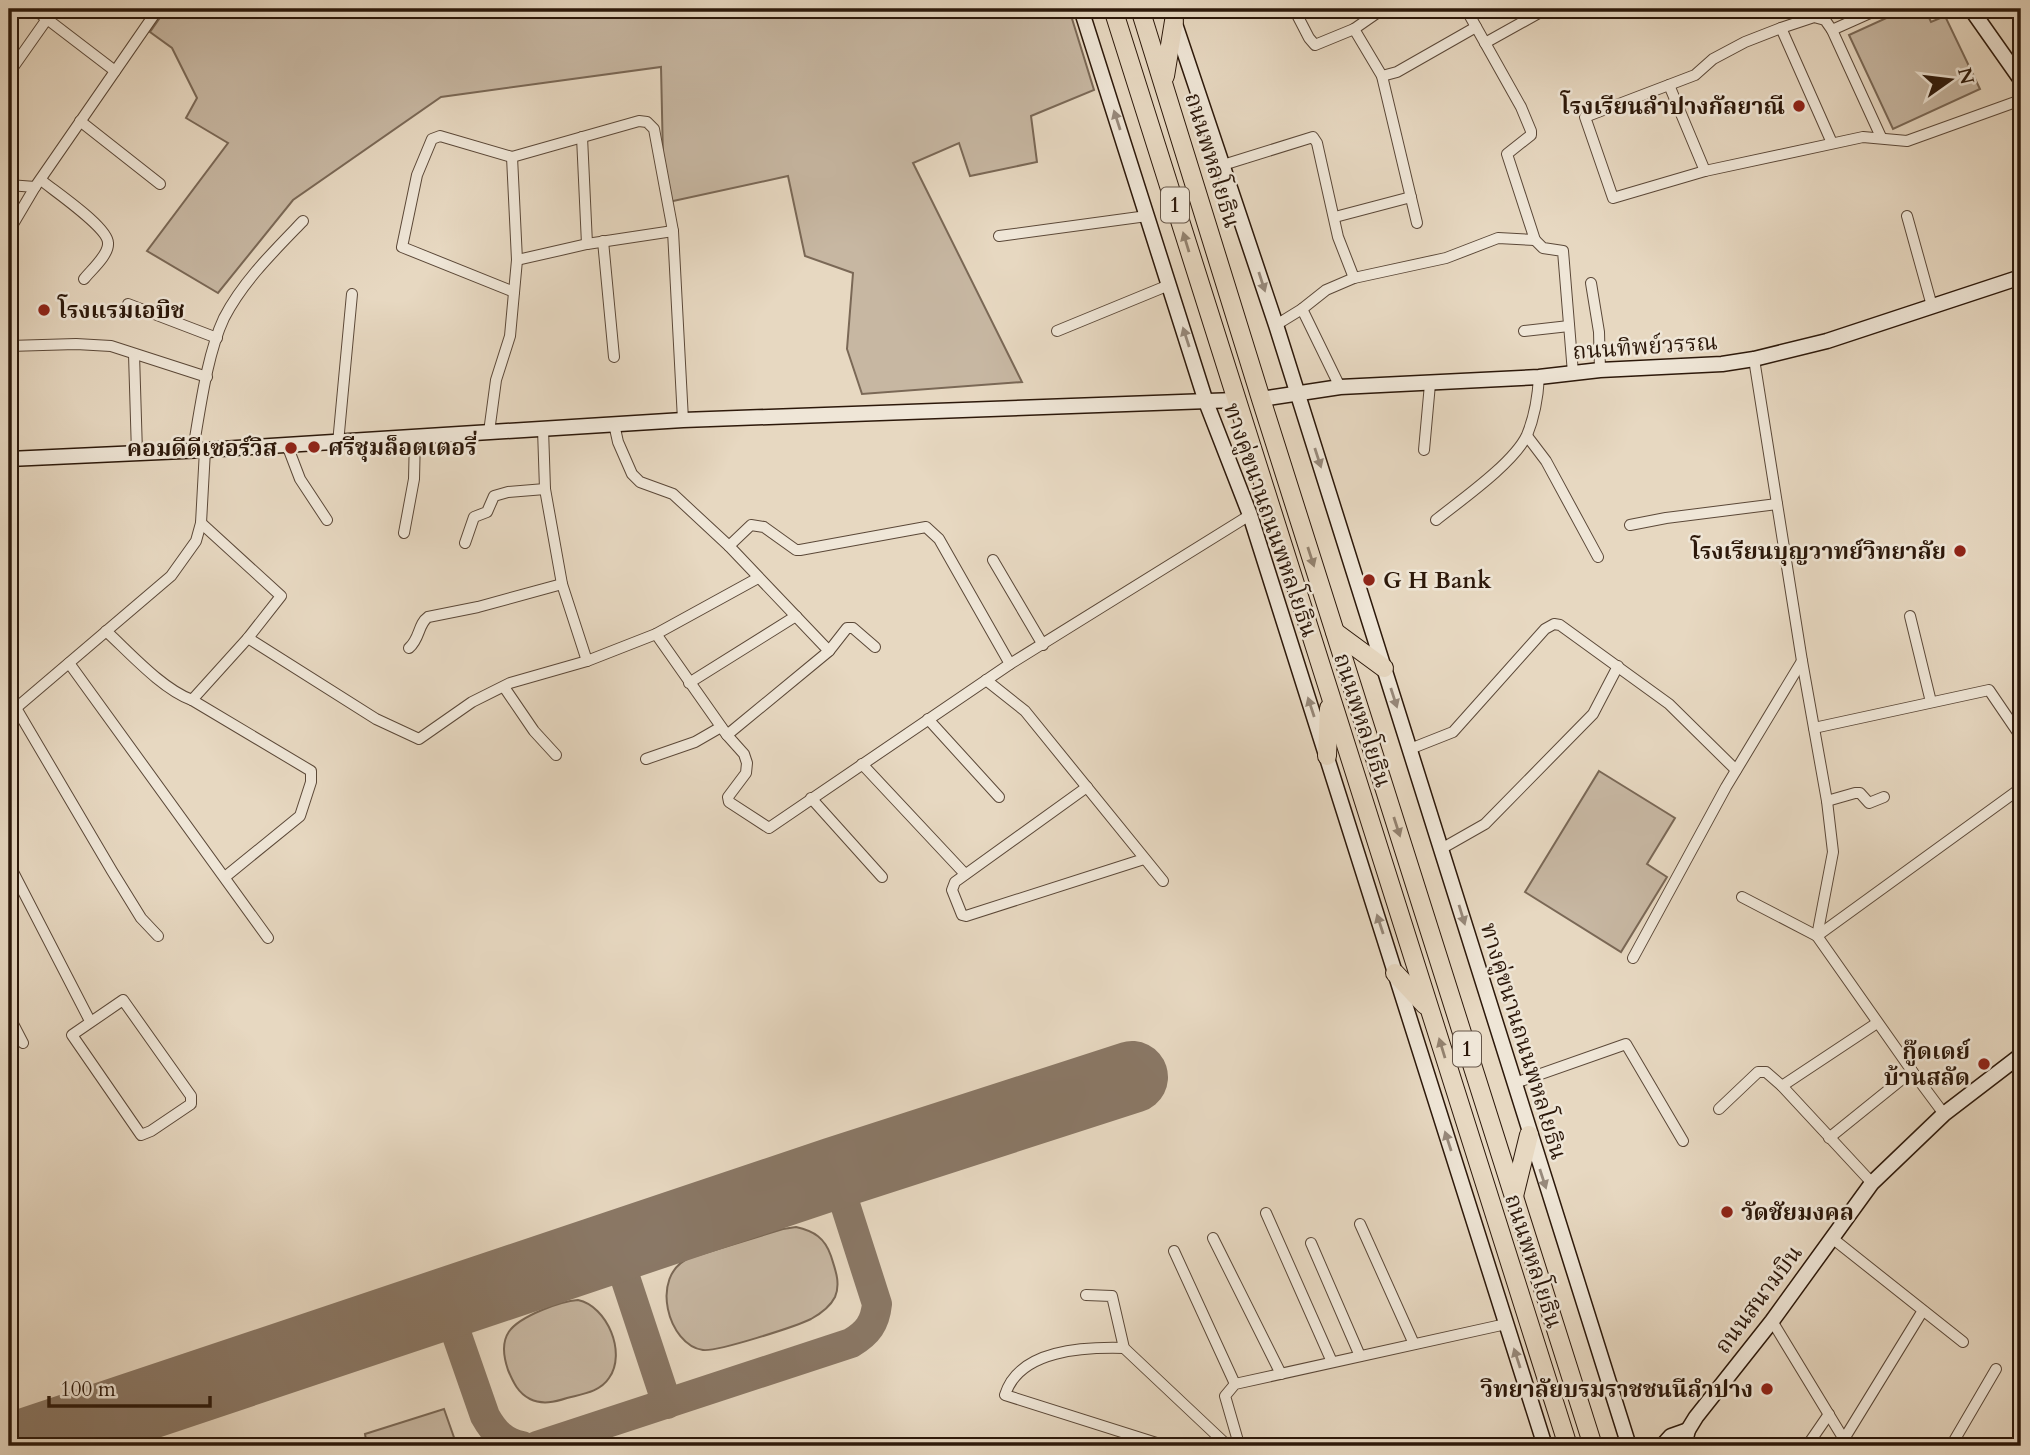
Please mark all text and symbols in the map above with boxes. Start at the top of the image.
north arrow [1914,46,1984,116]
text: N [1951,65,1980,88]
street label: ถนนพหลโยธิน [1177,88,1249,232]
place label: โรงเรียนลำปางกัลยาณี [1560,90,1785,122]
marker: โรงเรียนลำปางกัลยาณี [1791,98,1807,114]
one-way arrow [1111,110,1121,131]
road number: 1 [1161,188,1189,222]
one-way arrow [1180,231,1191,252]
one-way arrow [1257,272,1268,293]
place label: โรงแรมเอบิช [57,294,185,326]
marker: โรงแรมเอบิช [36,302,52,318]
street label: ถนนทิพย์วรรณ [1571,326,1719,367]
one-way arrow [1180,327,1190,348]
street label: ทางคู่ขนานถนนพหลโยธิน [1216,398,1326,642]
place label: ศรีชุมล็อตเตอรี่ [328,430,477,463]
place label: คอมดีดีเซอร์วิส [127,433,277,464]
marker: ศรีชุมล็อตเตอรี่ [306,439,322,455]
marker: คอมดีดีเซอร์วิส [283,440,299,456]
one-way arrow [1313,447,1323,468]
place label: โรงเรียนบุญวาทย์วิทยาลัย [1690,535,1946,567]
marker: โรงเรียนบุญวาทย์วิทยาลัย [1952,543,1968,559]
one-way arrow [1306,547,1317,568]
place label: G H Bank [1383,565,1492,596]
marker: G H Bank [1361,572,1377,588]
street label: ถนนพหลโยธิน [1326,648,1400,792]
one-way arrow [1389,687,1399,708]
one-way arrow [1305,696,1316,717]
one-way arrow [1392,816,1402,837]
one-way arrow [1457,904,1468,925]
one-way arrow [1374,913,1384,934]
street label: ทางคู่ขนานถนนพหลโยธิน [1473,919,1575,1163]
road number: 1 [1453,1032,1481,1066]
place label: กู๊ดเดย์ บ้านสลัด [1884,1036,1971,1093]
one-way arrow [1436,1037,1446,1058]
marker: กู๊ดเดย์ บ้านสลัด [1976,1056,1992,1072]
one-way arrow [1443,1130,1453,1151]
one-way arrow [1538,1169,1549,1190]
street label: ถนนพหลโยธิน [1497,1189,1571,1333]
place label: วัดชัยมงคล [1741,1197,1854,1228]
marker: วัดชัยมงคล [1719,1204,1735,1220]
street label: ถนนสนามบิน [1707,1239,1810,1360]
one-way arrow [1511,1347,1521,1368]
scale bar [49,1364,210,1408]
place label: วิทยาลัยบรมราชชนนีลำปาง [1480,1374,1753,1405]
text: 100 m [60,1375,116,1404]
marker: วิทยาลัยบรมราชชนนีลำปาง [1759,1381,1775,1397]

